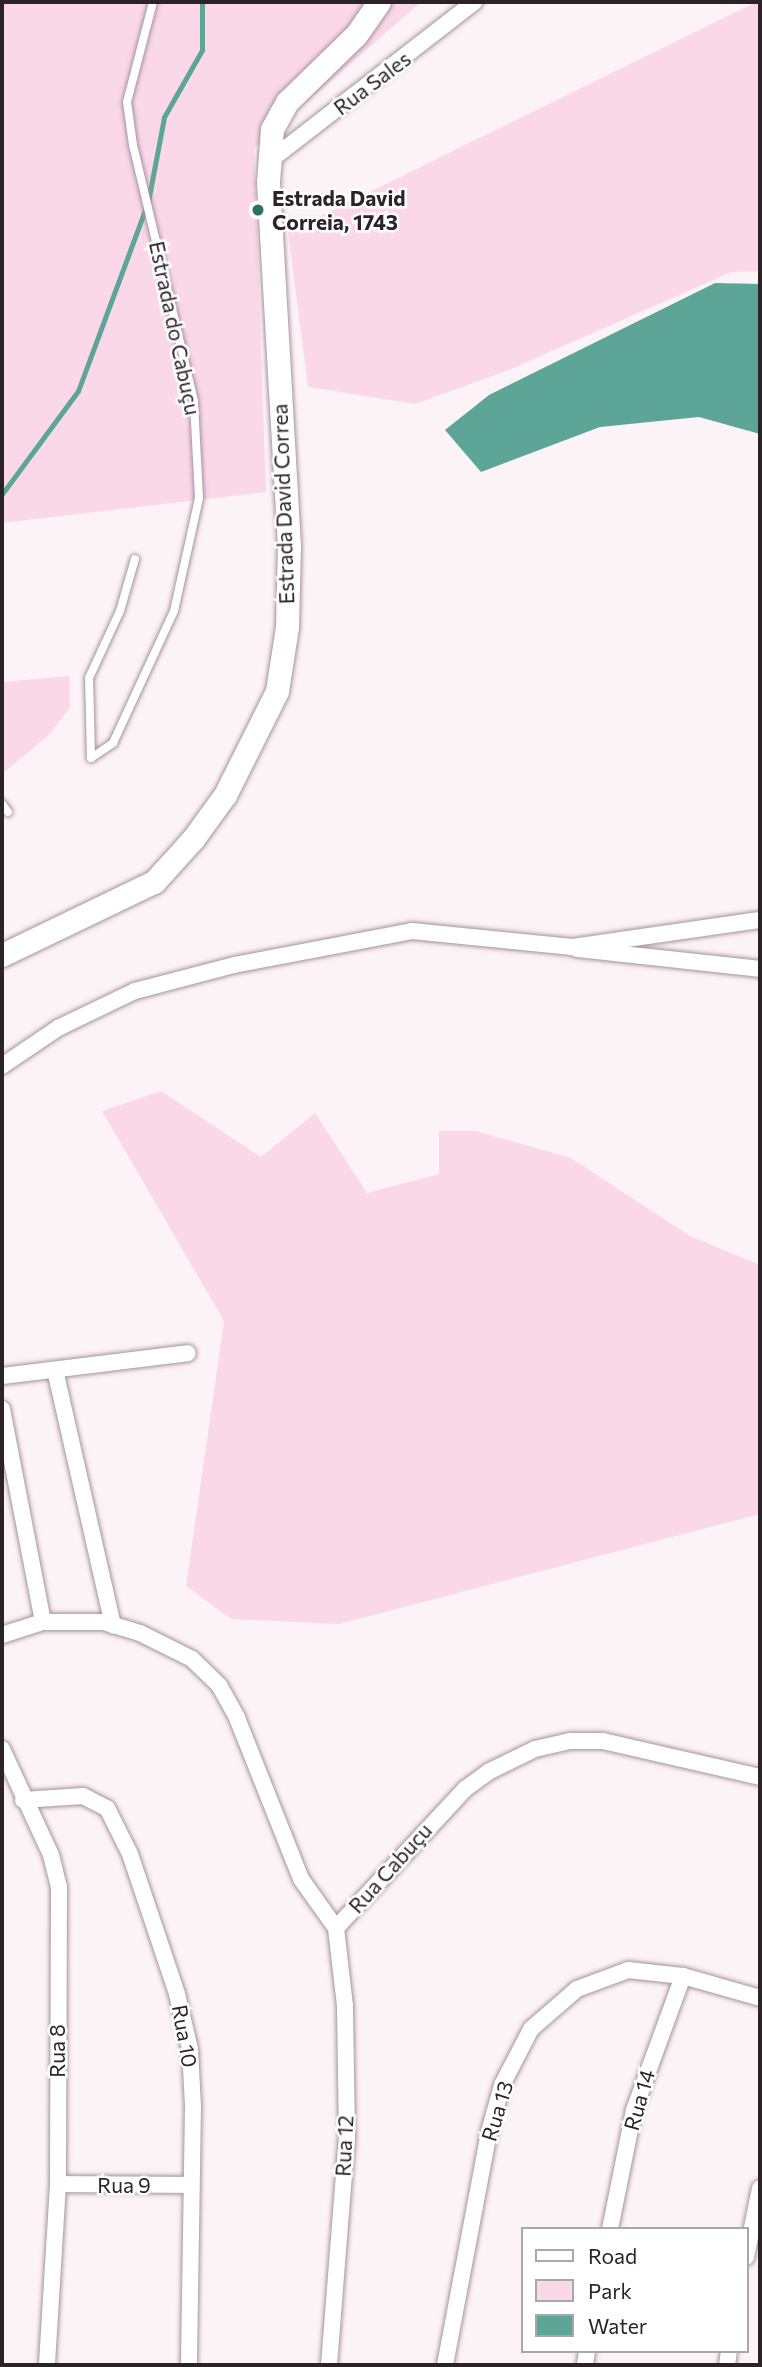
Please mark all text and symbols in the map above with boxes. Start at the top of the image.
street label: Rua Sales [328,46,416,120]
place label: Estrada David Correia, 1743 [272,185,406,235]
marker: Estrada David Correia, 1743 [250,202,266,218]
street label: Estrada do Cabuçu [144,239,206,417]
street label: Estrada David Correa [267,403,299,605]
street label: Rua Cabuçu [343,1818,437,1918]
street label: Rua 10 [167,2003,203,2069]
street label: Rua 8 [44,2024,70,2078]
street label: Rua 14 [618,2067,660,2133]
street label: Rua 13 [476,2078,518,2144]
street label: Rua 12 [330,2115,358,2177]
street label: Rua 9 [97,2172,151,2198]
legend [520,2227,748,2353]
text: Road [588,2243,637,2268]
text: Park [588,2278,632,2303]
text: Water [588,2313,647,2338]

